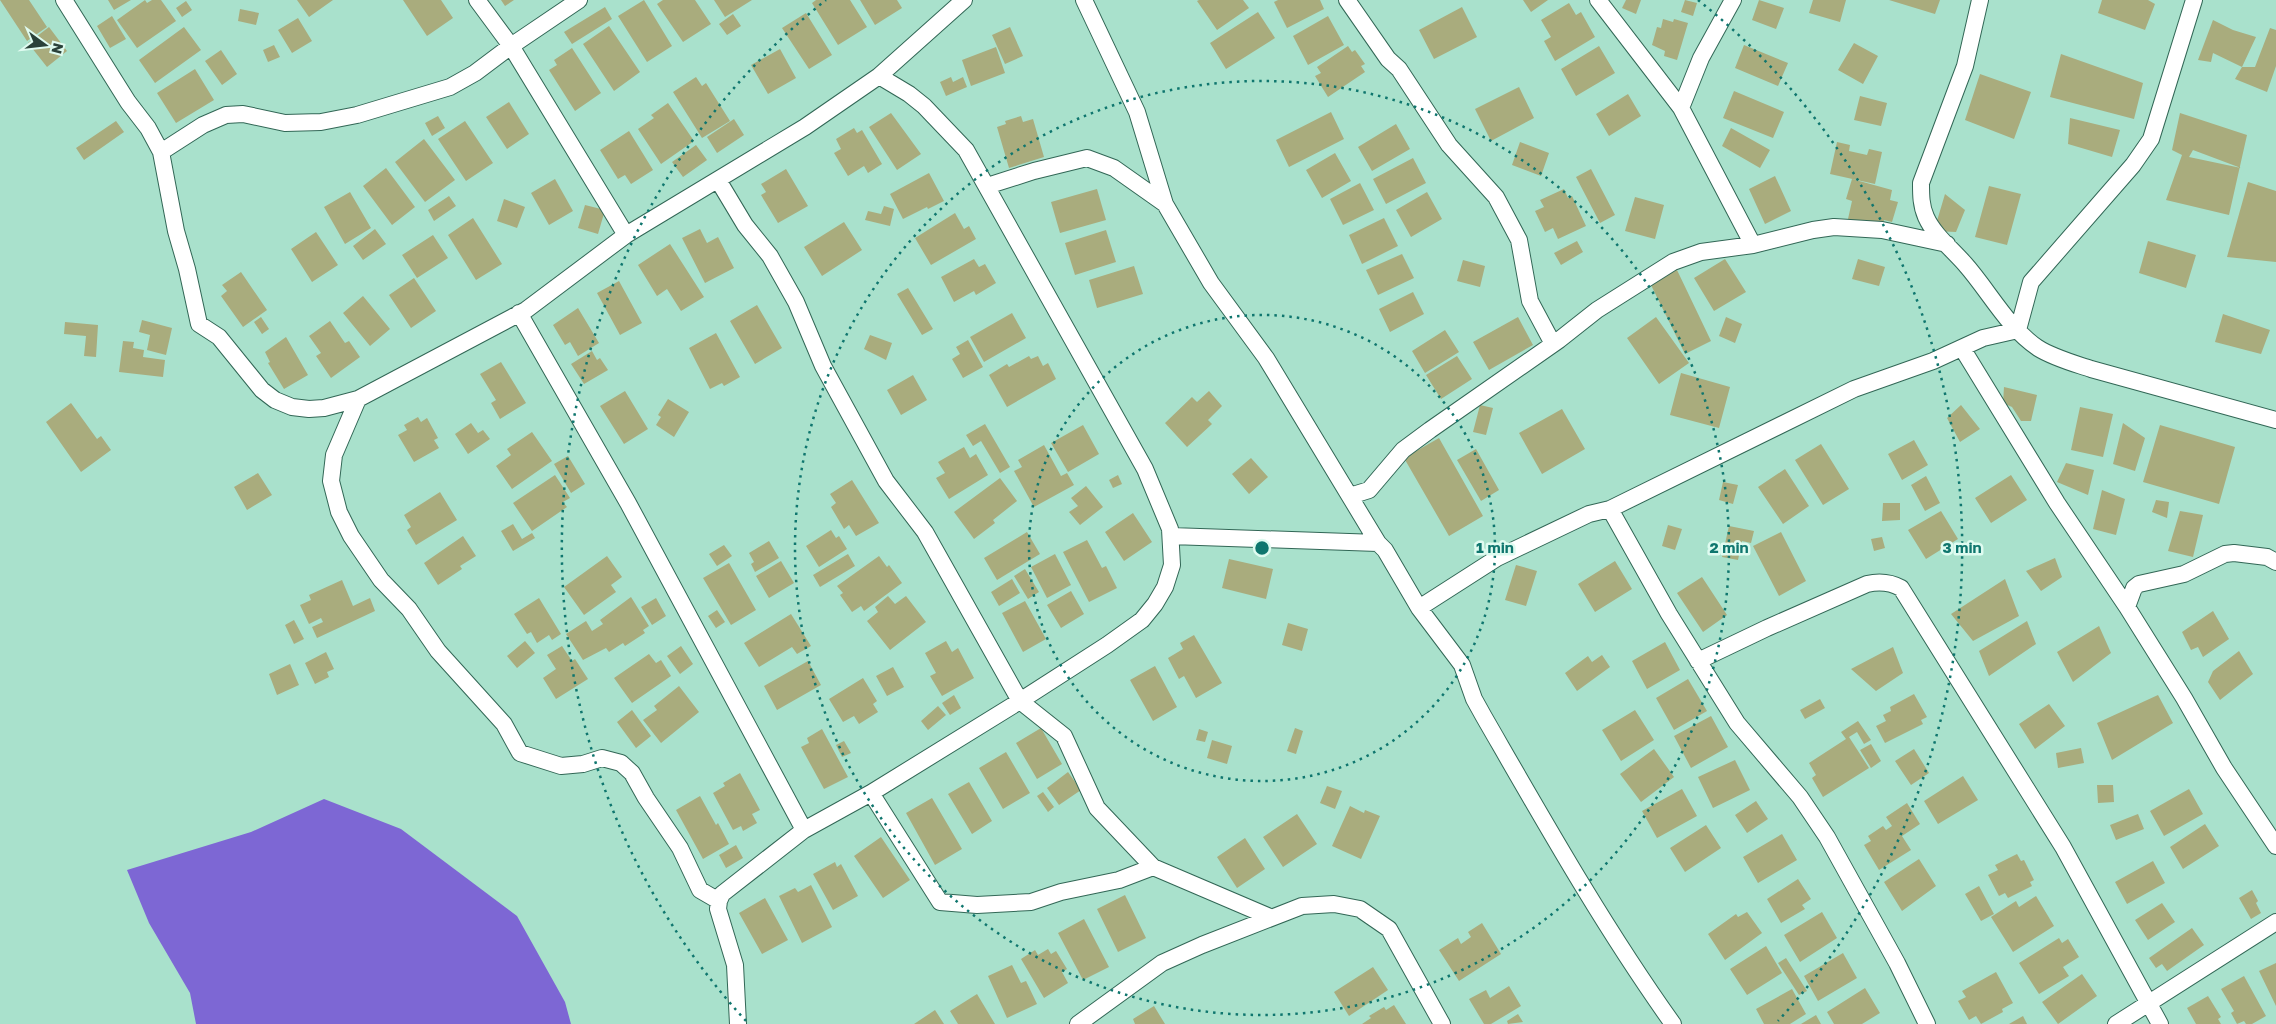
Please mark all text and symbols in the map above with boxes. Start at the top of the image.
north arrow [20,20,70,70]
text: N [48,41,68,56]
text: 1 min [1476,538,1514,556]
text: 2 min [1709,538,1749,556]
text: 3 min [1942,538,1982,556]
centre of rings [1253,539,1271,557]

